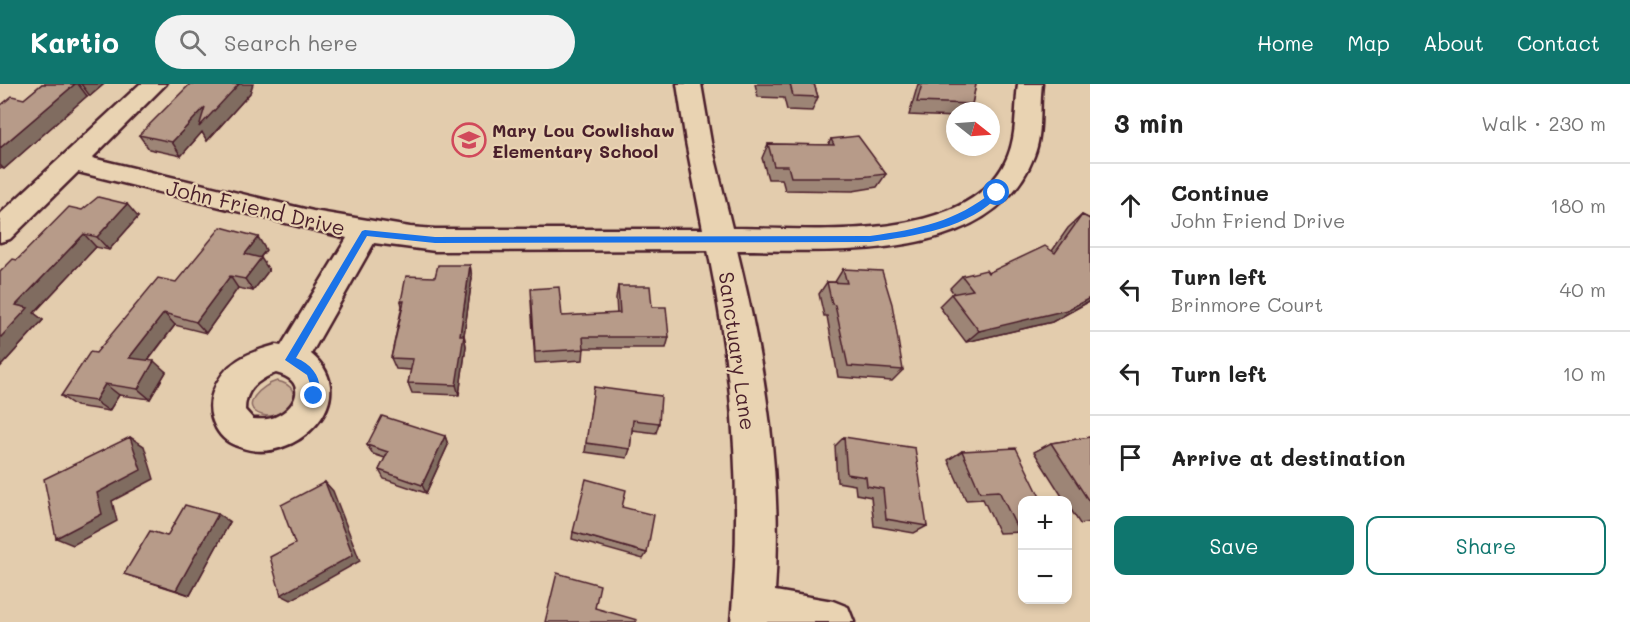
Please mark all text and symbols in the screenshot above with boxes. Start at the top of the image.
search box [155,15,575,69]
text: Kartio [30,24,119,60]
icon: search [176,26,209,59]
text: Search here [224,28,358,57]
text: Home [1257,29,1314,56]
text: Map [1347,29,1390,56]
text: About [1423,29,1484,56]
text: Contact [1517,29,1600,56]
north arrow [946,102,1000,156]
text: 3 min [1114,106,1183,140]
text: Walk · 230 m [1481,110,1606,136]
place label: Mary Lou Cowlishaw Elementary School [492,118,675,163]
school or university icon: Mary Lou Cowlishaw Elementary School [451,122,487,158]
street label: John Friend Drive [164,173,348,241]
text: Continue [1171,178,1269,207]
route start [983,179,1009,205]
icon: ahead [1114,189,1147,222]
text: 180 m [1550,192,1606,218]
text: John Friend Drive [1171,207,1345,233]
text: Turn left [1171,262,1267,291]
street label: Sanctuary Lane [714,270,762,432]
icon: left [1114,273,1147,306]
text: 40 m [1560,276,1606,302]
text: Brinmore Court [1171,291,1323,317]
icon: left [1114,357,1147,390]
text: Turn left [1171,359,1267,388]
text: 10 m [1562,360,1606,386]
route end [300,382,326,408]
icon: arrive [1114,441,1147,474]
text: Arrive at destination [1171,443,1406,472]
map controls [1018,496,1072,604]
button: + [1018,496,1072,550]
button: Save [1114,516,1354,575]
button: Share [1366,516,1606,575]
button: − [1018,550,1072,604]

